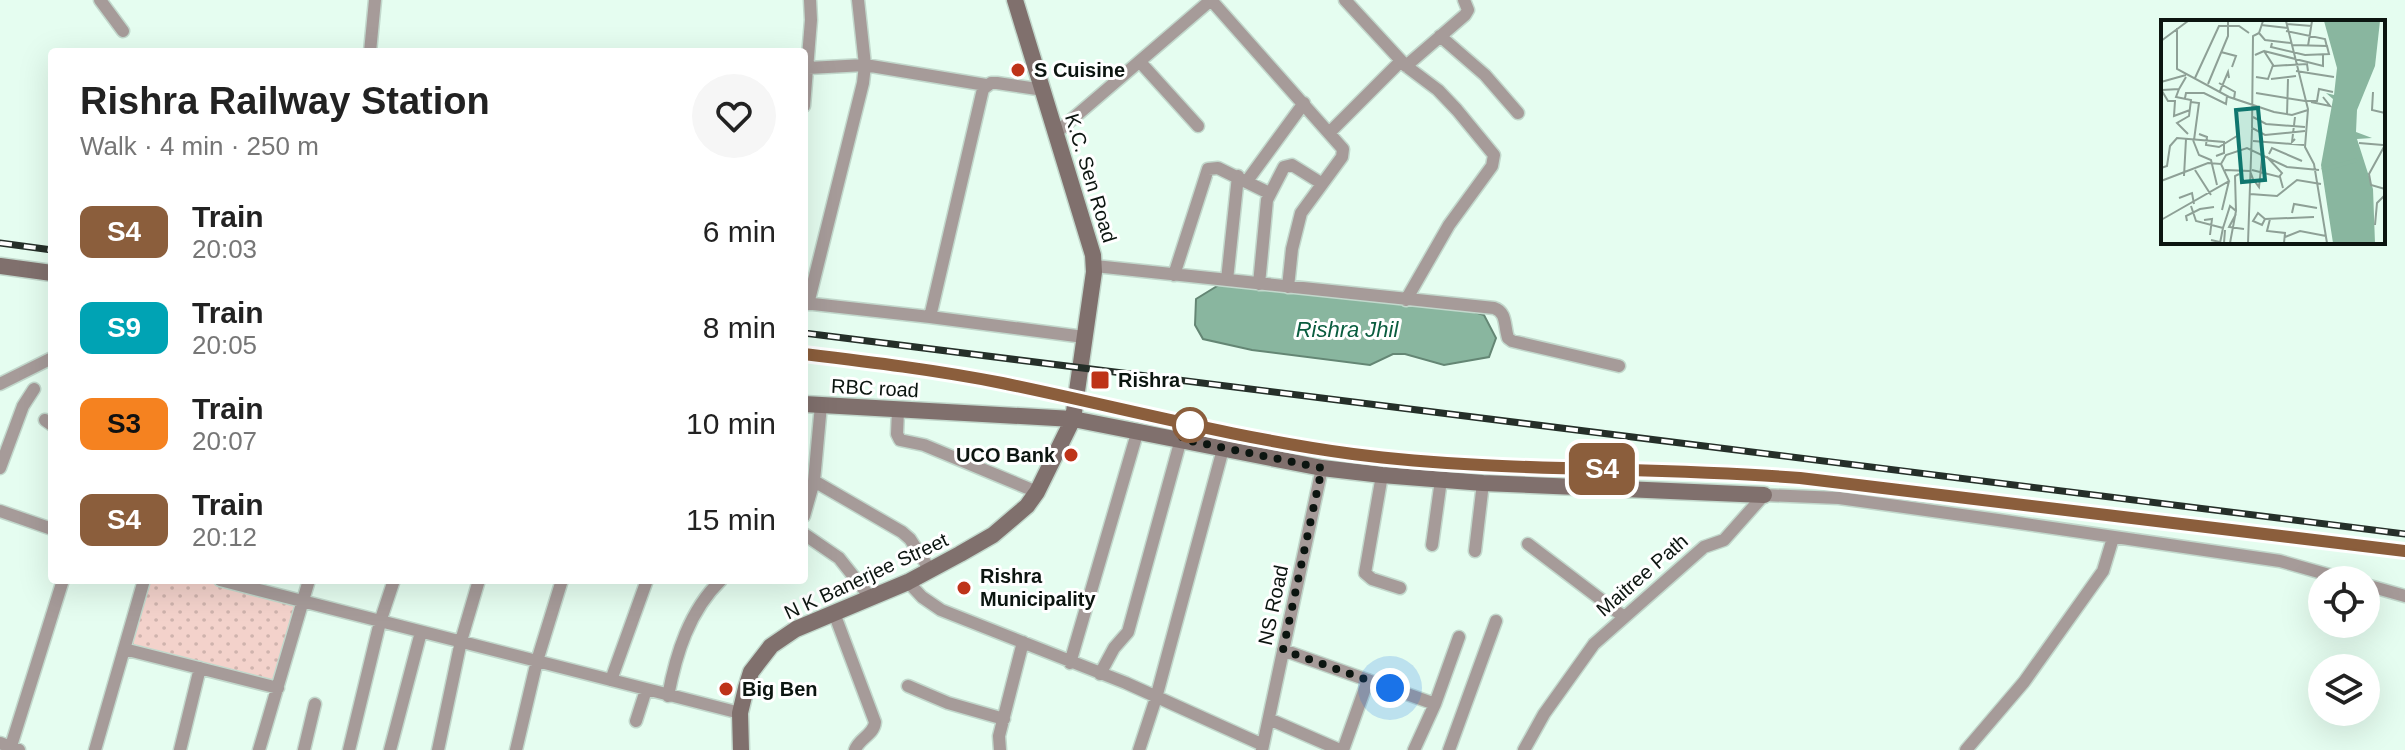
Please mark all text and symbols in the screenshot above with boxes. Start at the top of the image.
inset map [2161,20,2385,244]
place label: S Cuisine [1034,59,1125,81]
marker: S Cuisine [1009,61,1027,79]
button: heart [692,74,776,158]
text: Rishra Railway Station [80,80,490,122]
street label: K.C. Sen Road [1061,111,1121,245]
text: Walk · 4 min · 250 m [80,131,319,161]
text: Train [192,200,264,233]
text: 6 min [703,215,776,248]
text: S4 [107,216,141,247]
text: 20:03 [192,234,257,264]
text: Train [192,296,264,329]
text: 8 min [703,311,776,344]
text: S9 [107,312,141,343]
water label: Rishra Jhil [1296,317,1399,342]
text: 20:05 [192,330,257,360]
marker: Rishra [1089,369,1111,391]
place label: Rishra [1118,369,1181,391]
street label: RBC road [831,375,919,401]
text: Train [192,392,264,425]
text: 10 min [686,407,776,440]
text: S3 [107,408,141,439]
unlabelled marker [1173,408,1207,442]
text: 20:07 [192,426,257,456]
line badge: S4 [1566,443,1638,495]
place label: UCO Bank [956,444,1056,466]
marker: UCO Bank [1062,446,1080,464]
text: S4 [1585,453,1619,484]
text: Train [192,488,264,521]
text: 15 min [686,503,776,536]
text: S4 [107,504,141,535]
text: 20:12 [192,522,257,552]
street label: N K Banerjee Street [781,528,952,624]
street label: Maitree Path [1592,530,1692,620]
street label: NS Road [1254,563,1292,647]
place label: Rishra Municipality [980,565,1096,610]
map controls [2308,566,2380,726]
button: locate [2308,566,2380,638]
marker: Rishra Municipality [955,579,973,597]
button: layers [2308,654,2380,726]
your location [1370,668,1410,708]
place label: Big Ben [742,678,818,700]
marker: Big Ben [717,680,735,698]

